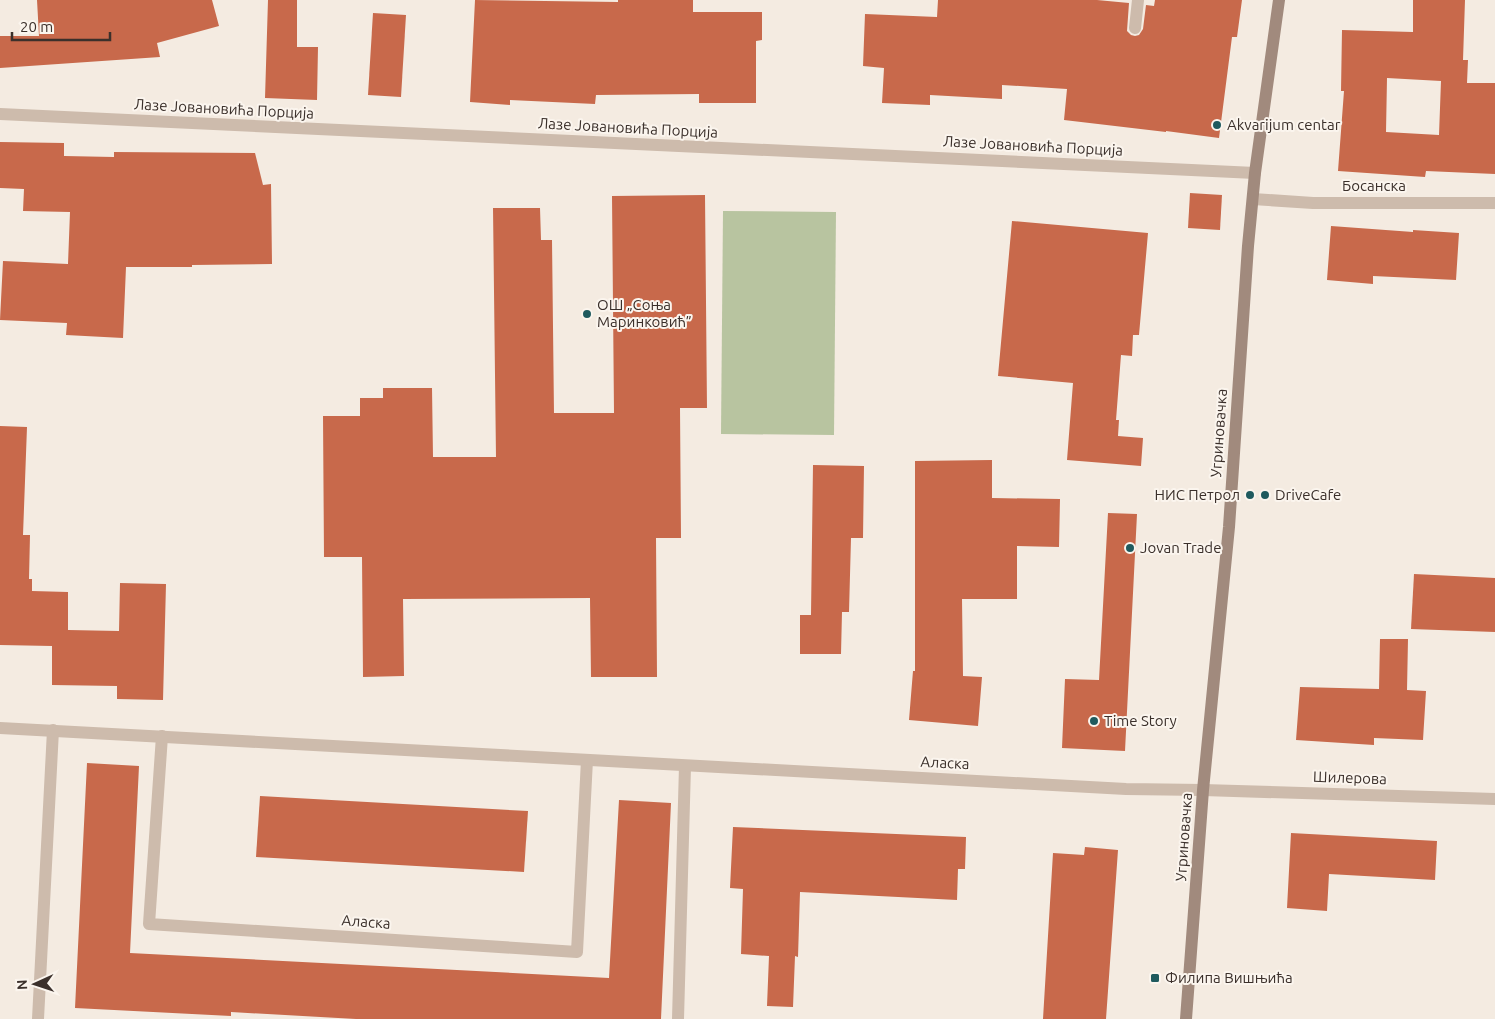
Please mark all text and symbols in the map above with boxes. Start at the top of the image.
scale bar [12,10,110,42]
text: 20 m [20,18,53,35]
street label: Лазе Јовановића Порција [134,95,315,122]
street label: Лазе Јовановића Порција [538,114,719,141]
place label: Akvarijum centar [1227,116,1341,133]
marker: Akvarijum centar [1211,119,1223,131]
street label: Лазе Јовановића Порција [943,132,1124,159]
street label: Босанска [1342,177,1406,194]
place label: ОШ „Соња Маринковић” [597,296,692,330]
marker: ОШ „Соња Маринковић” [581,308,593,320]
street label: Угриновачка [1207,388,1230,478]
place label: НИС Петрол [1155,486,1240,503]
place label: DriveCafe [1275,486,1341,503]
marker: НИС Петрол [1244,489,1256,501]
marker: DriveCafe [1259,489,1271,501]
place label: Jovan Trade [1140,539,1221,556]
marker: Jovan Trade [1124,542,1136,554]
place label: Time Story [1104,712,1177,729]
marker: Time Story [1088,715,1100,727]
street label: Аласка [920,753,970,772]
street label: Шилерова [1313,768,1387,787]
street label: Угриновачка [1172,792,1195,882]
street label: Аласка [341,911,391,932]
north arrow [10,959,60,1009]
place label: Филипа Вишњића [1165,969,1293,986]
marker: Филипа Вишњића [1149,972,1161,984]
text: N [14,979,30,990]

